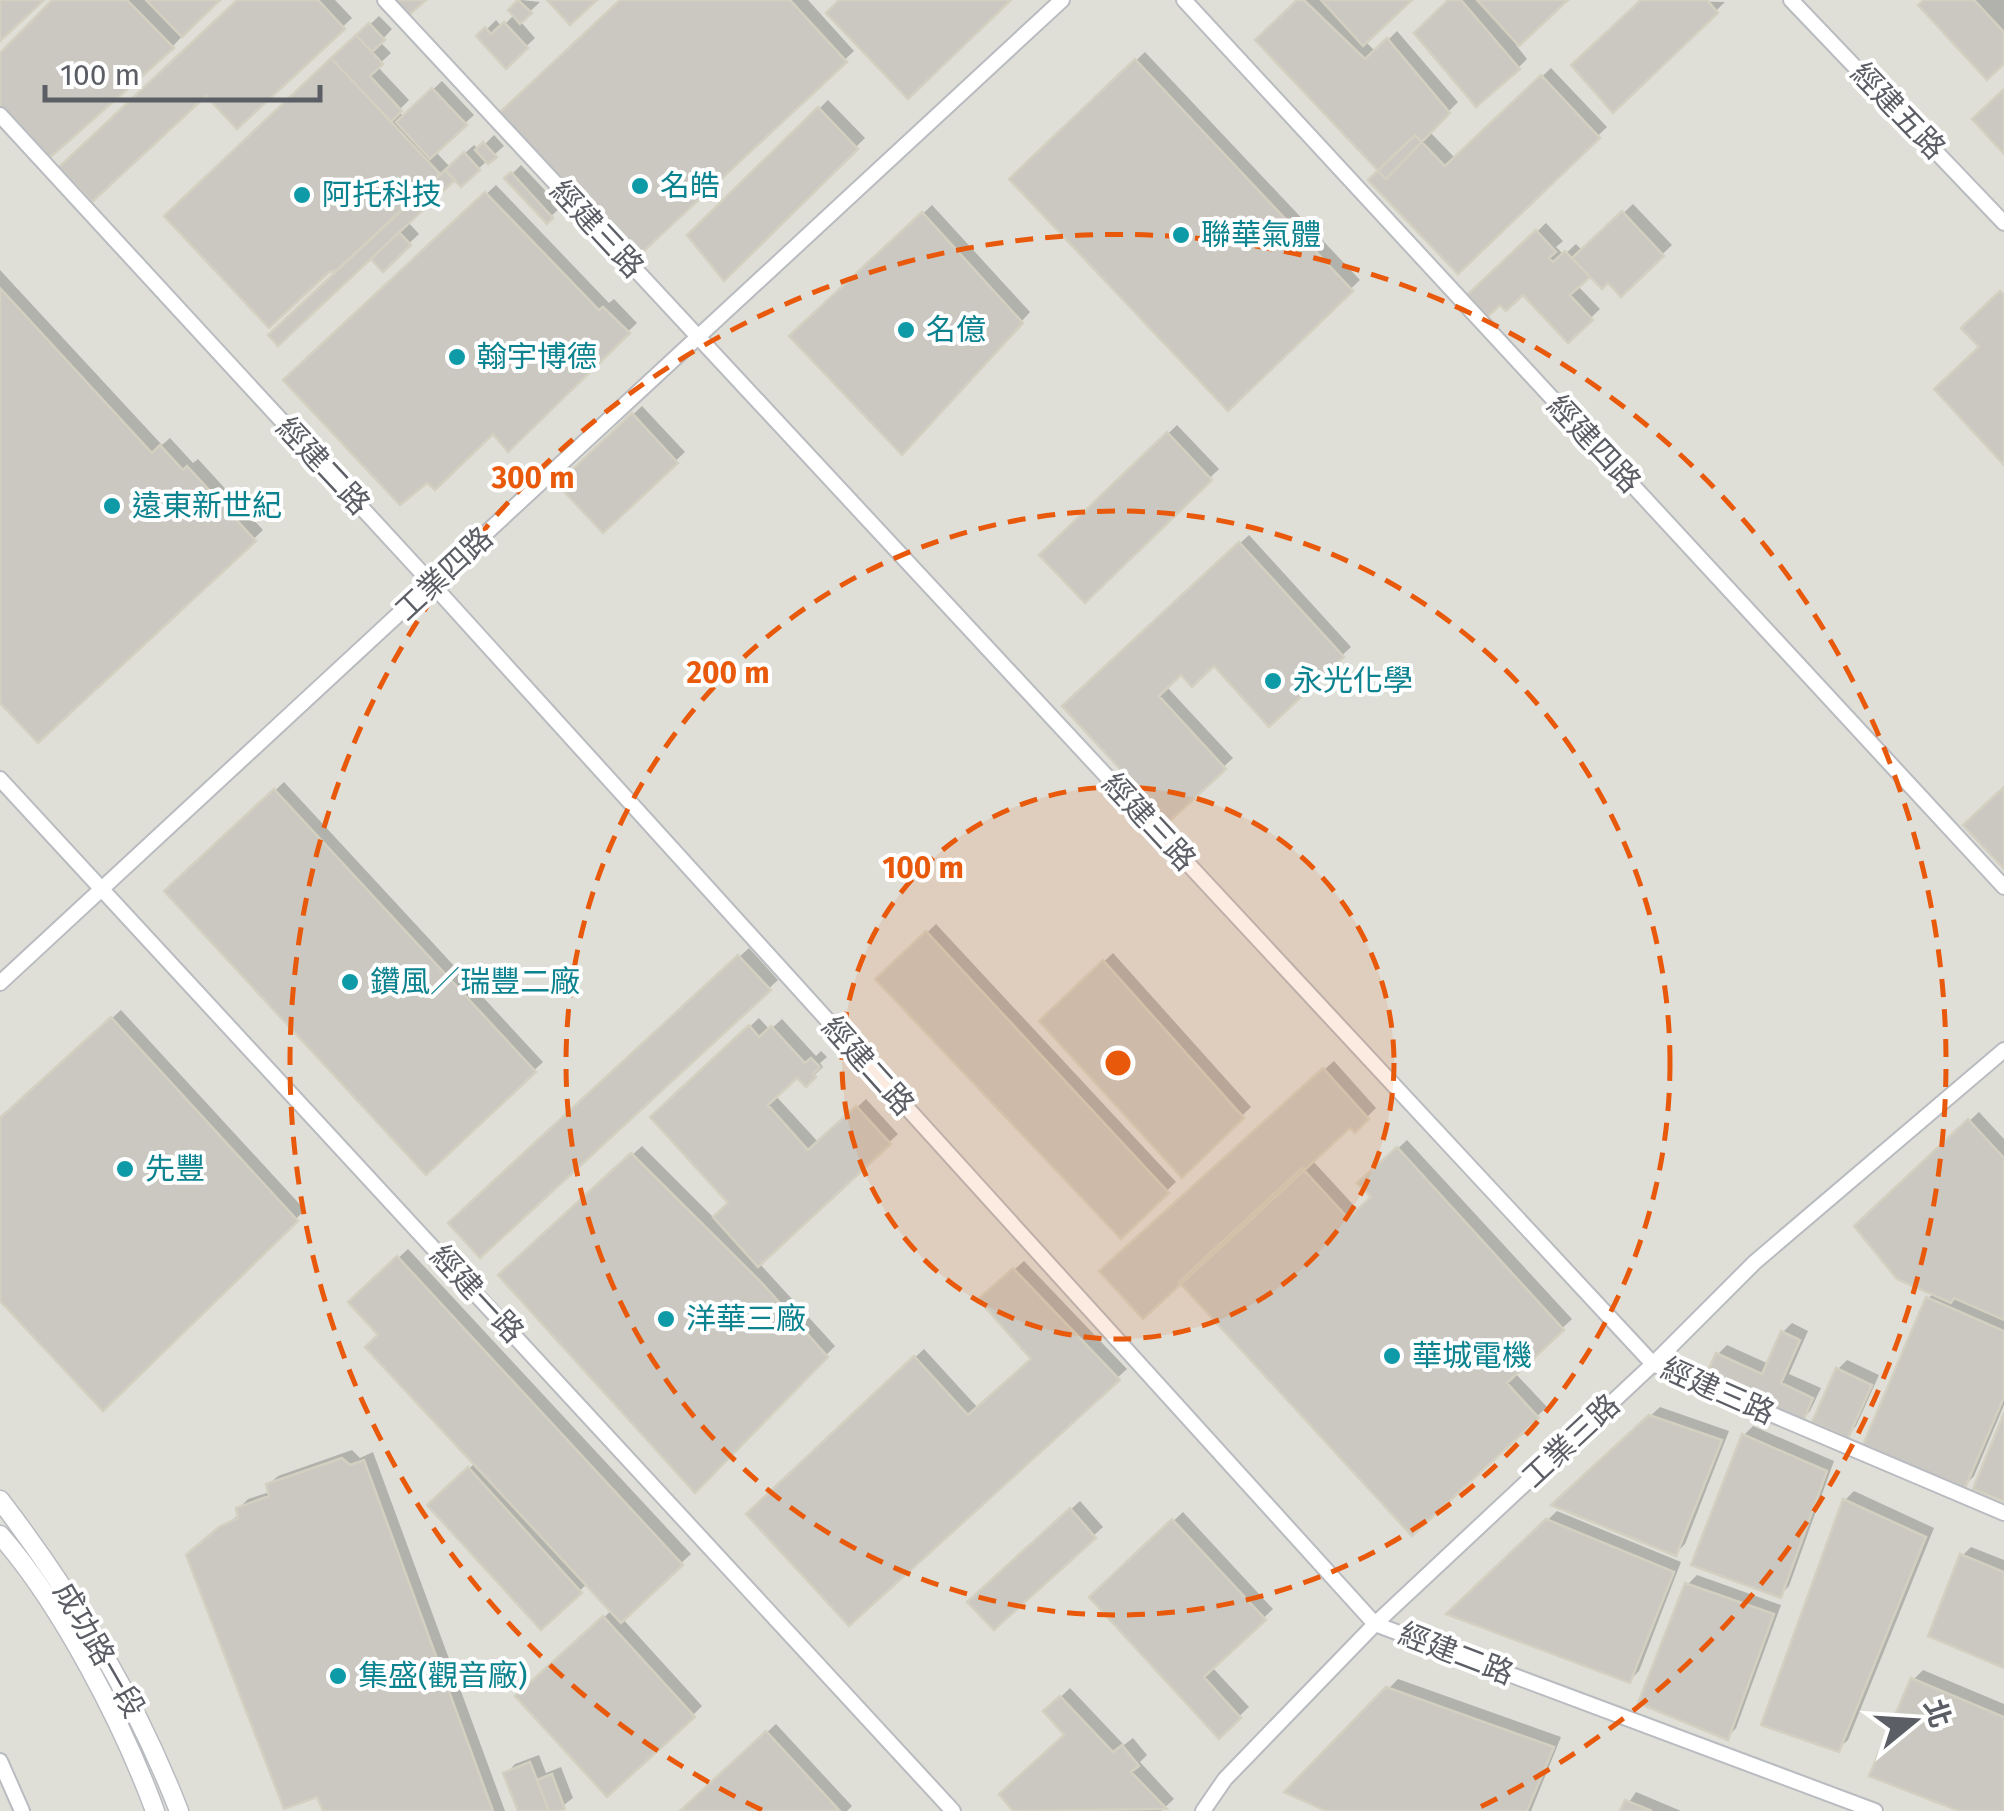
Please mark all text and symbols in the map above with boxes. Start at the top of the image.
scale bar [45,40,320,102]
street label: 經建五路 [1843,55,1953,167]
text: 100 m [60,57,140,93]
place label: 名皓 [660,168,720,204]
street label: 經建三路 [543,173,651,285]
marker: 名皓 [629,175,651,197]
place label: 阿托科技 [322,177,442,213]
marker: 阿托科技 [291,184,313,206]
place label: 聯華氣體 [1201,217,1321,253]
marker: 聯華氣體 [1170,224,1192,246]
place label: 名億 [926,312,986,348]
marker: 名億 [895,319,917,341]
place label: 翰宇博德 [477,339,597,375]
marker: 翰宇博德 [446,346,468,368]
street label: 經建四路 [1540,388,1648,500]
street label: 經建二路 [269,410,377,522]
text: 300 m [490,460,575,496]
place label: 遠東新世紀 [132,488,282,524]
marker: 遠東新世紀 [101,495,123,517]
street label: 工業四路 [388,520,500,628]
text: 200 m [686,655,770,691]
place label: 永光化學 [1293,663,1413,699]
marker: 永光化學 [1262,670,1284,692]
street label: 經建三路 [1095,766,1203,878]
text: 100 m [882,850,964,886]
place label: 鑽風／瑞豐二廠 [370,964,580,1000]
marker: 鑽風／瑞豐二廠 [339,971,361,993]
street label: 經建二路 [814,1009,922,1123]
centre of rings [1100,1045,1136,1081]
place label: 先豐 [145,1151,205,1187]
marker: 先豐 [114,1158,136,1180]
street label: 經建一路 [423,1238,531,1350]
place label: 洋華三廠 [686,1301,806,1337]
marker: 洋華三廠 [655,1308,677,1330]
place label: 華城電機 [1412,1338,1532,1374]
marker: 華城電機 [1381,1345,1403,1367]
street label: 經建三路 [1656,1350,1780,1432]
street label: 工業三路 [1515,1387,1627,1495]
street label: 成功路一段 [46,1576,152,1724]
street label: 經建二路 [1394,1616,1518,1692]
place label: 集盛(觀音廠) [358,1658,527,1694]
marker: 集盛(觀音廠) [327,1665,349,1687]
north arrow [1864,1671,1964,1771]
text: 北 [1917,1695,1957,1732]

